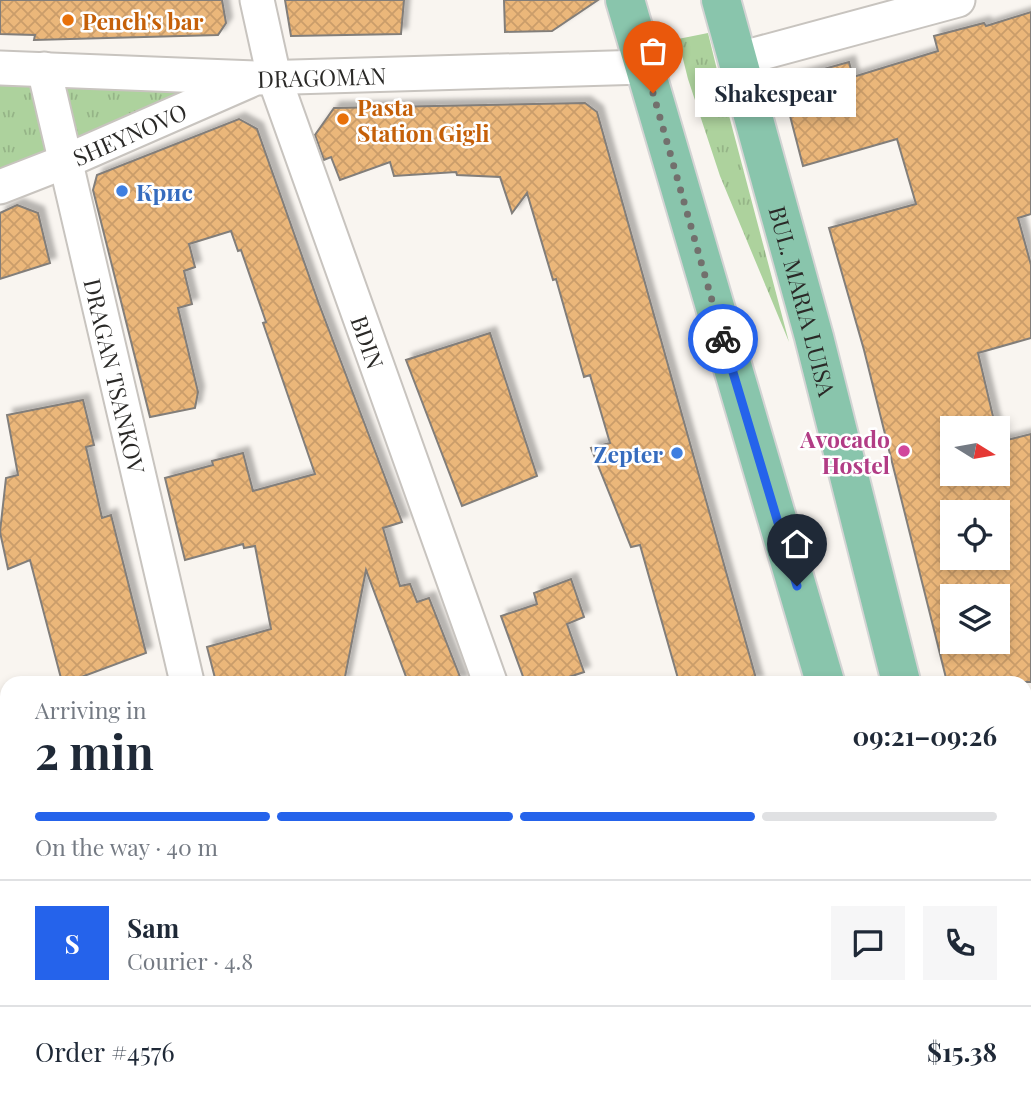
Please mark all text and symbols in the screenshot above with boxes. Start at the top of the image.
place label: Pench's bar [82,5,204,36]
marker: Pench's bar [60,12,76,28]
pin [623,21,683,93]
icon: bag [634,32,672,70]
street label: DRAGOMAN [257,59,387,94]
callout: Shakespear [695,68,856,118]
text: Shakespear [714,77,837,108]
place label: Pasta Station Gigli [357,91,490,148]
street label: SHEYNOVO [67,95,191,172]
marker: Pasta Station Gigli [335,111,351,127]
place label: Крис [136,176,193,207]
marker: Крис [114,183,130,199]
street label: BUL. MARIA LUISA [763,202,844,400]
street label: DRAGAN TSANKOV [78,275,153,477]
courier [688,304,758,374]
street label: BDIN [345,311,392,373]
icon: bike [704,320,742,358]
north arrow [940,416,1010,486]
map controls [940,416,1010,654]
place label: Avocado Hostel [799,423,890,480]
place label: Zepter [594,438,663,469]
marker: Avocado Hostel [896,443,912,459]
marker: Zepter [669,445,685,461]
button: locate [940,500,1010,570]
pin [767,514,827,586]
icon: home [778,525,816,563]
button: layers [940,584,1010,654]
text: Arriving in [35,694,147,725]
text: 09:21–09:26 [852,718,997,753]
text: 2 min [35,720,154,782]
text: On the way · 40 m [35,831,218,862]
button: chat [831,906,905,980]
button: phone [923,906,997,980]
text: Sam [127,910,179,945]
text: S [64,926,80,961]
text: Courier · 4.8 [127,945,253,976]
text: Order #4576 [35,1034,175,1069]
text: $15.38 [927,1034,997,1069]

